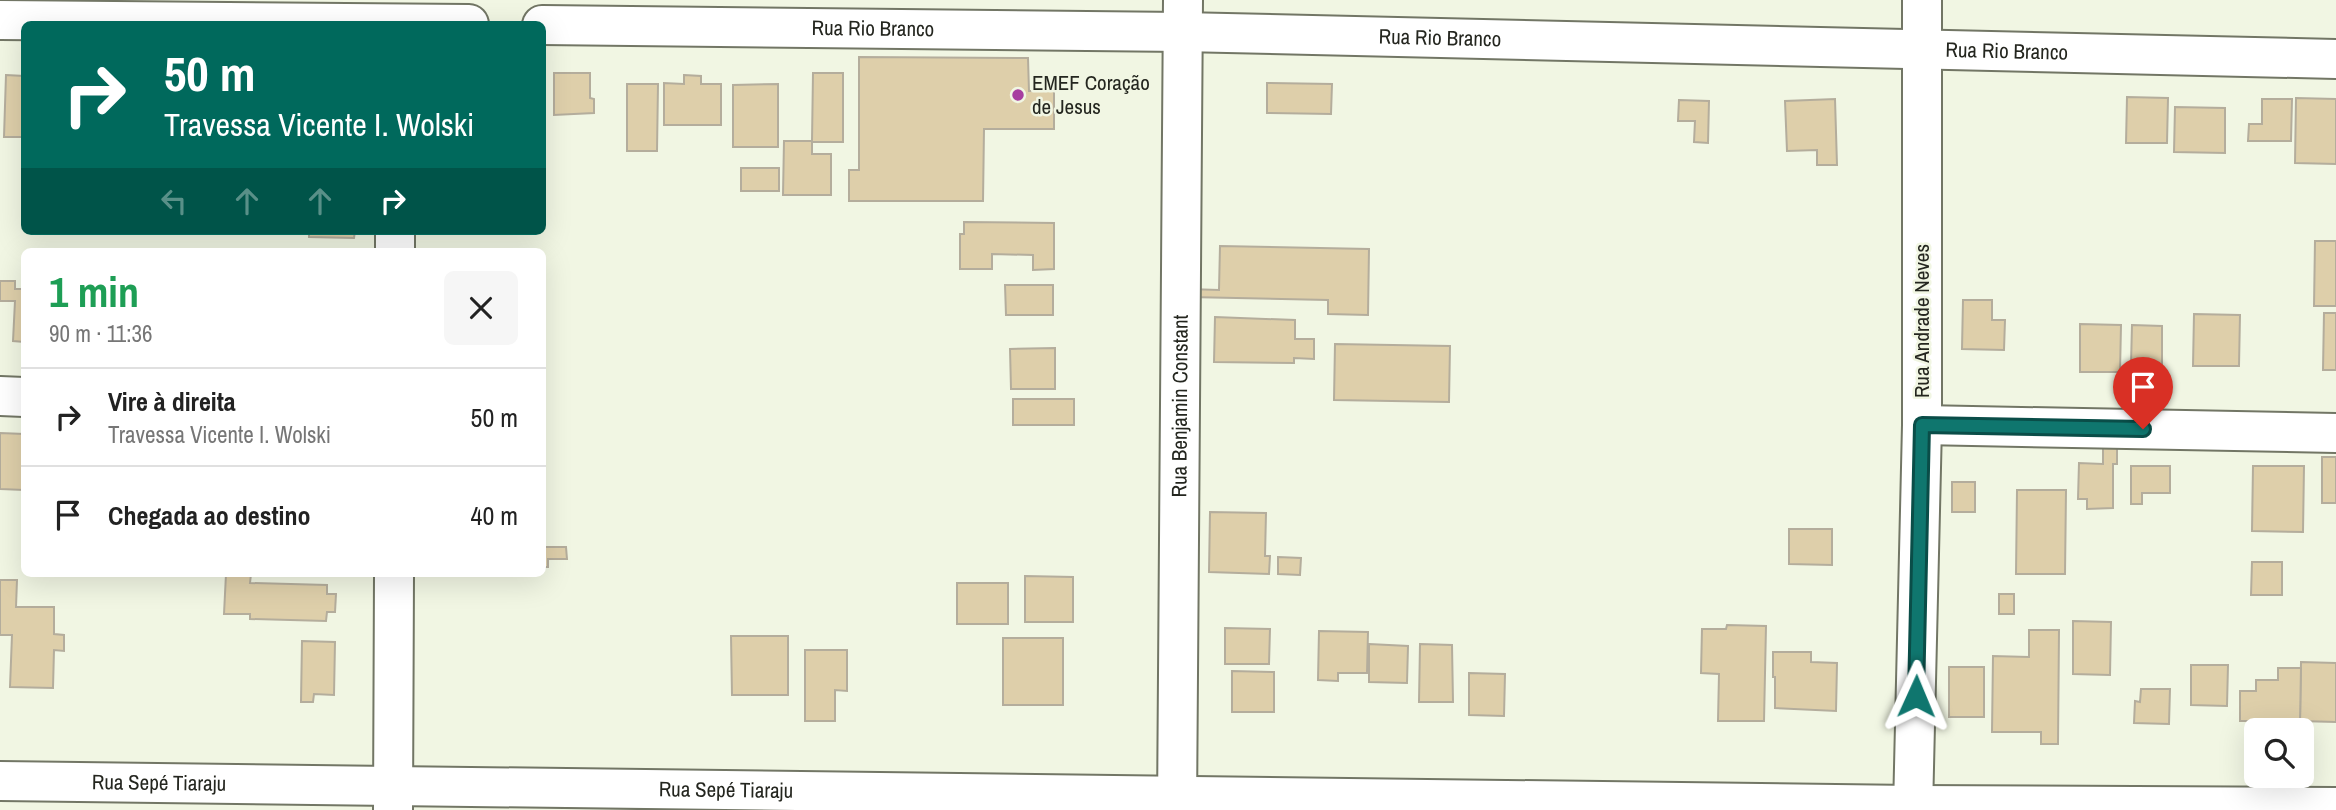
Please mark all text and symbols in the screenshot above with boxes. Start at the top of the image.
street label: Rua Rio Branco [812,13,934,43]
street label: Rua Rio Branco [1378,22,1502,53]
street label: Rua Rio Branco [1945,35,2068,67]
text: 50 m [164,40,256,106]
icon: right [49,49,140,140]
place label: EMEF Coração de Jesus [1032,68,1150,121]
marker: EMEF Coração de Jesus [1010,87,1026,103]
text: Travessa Vicente I. Wolski [164,103,474,146]
icon: left [155,182,193,220]
icon: ahead [228,182,266,220]
icon: ahead [301,182,339,220]
icon: right [374,182,412,220]
street label: Rua Andrade Neves [1907,244,1936,398]
text: 1 min [49,264,139,320]
button: close [444,271,518,345]
street label: Rua Benjamin Constant [1164,314,1195,498]
text: 90 m · 11:36 [49,318,152,349]
pin [2113,357,2173,429]
icon: arrive [2124,368,2162,406]
text: Vire à direita [108,384,236,419]
icon: right [49,398,87,436]
text: 50 m [471,400,518,435]
text: Travessa Vicente I. Wolski [108,419,331,450]
icon: arrive [49,496,87,534]
text: Chegada ao destino [108,498,311,533]
text: 40 m [471,498,518,533]
position arrow [1879,659,1953,733]
map controls [2244,718,2314,788]
button: search [2244,718,2314,788]
street label: Rua Sepé Tiaraju [92,767,226,798]
street label: Rua Sepé Tiaraju [659,774,793,805]

